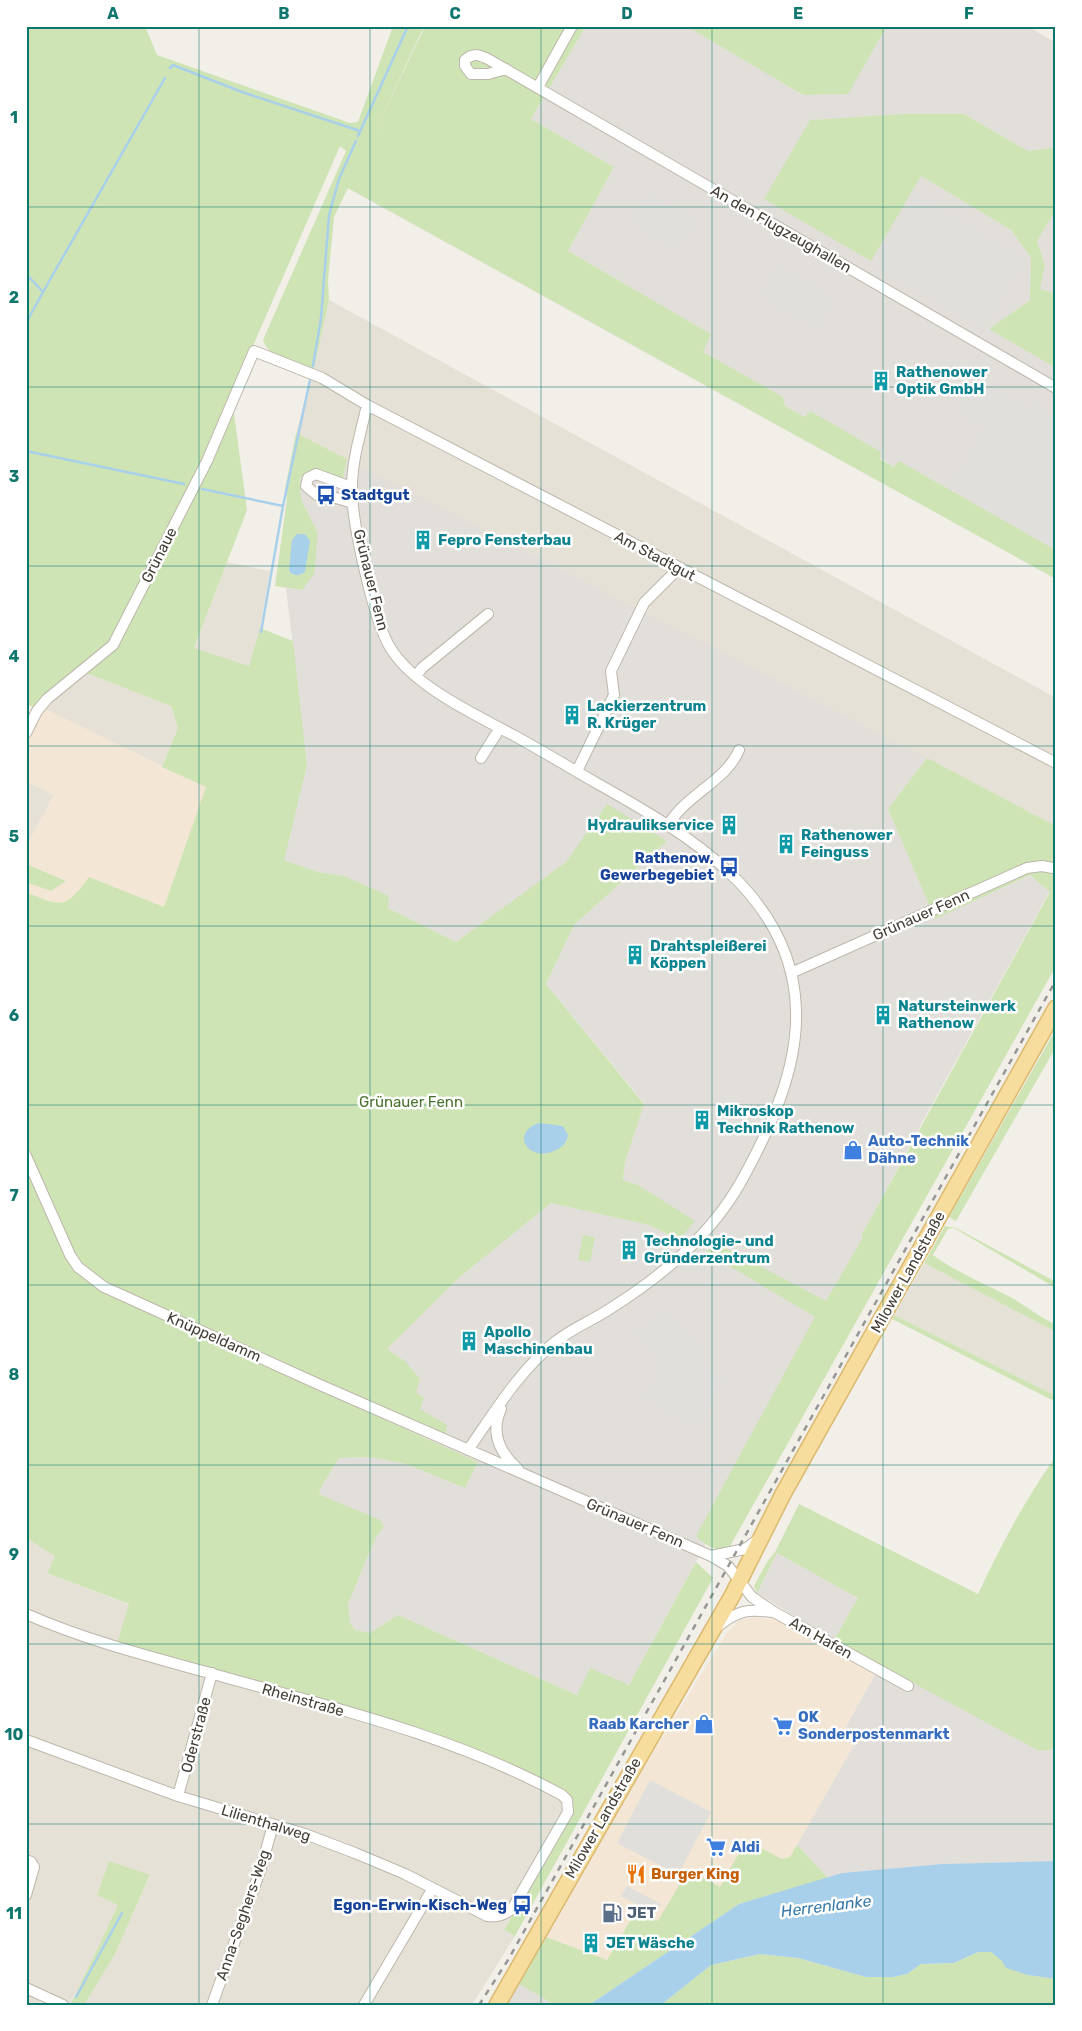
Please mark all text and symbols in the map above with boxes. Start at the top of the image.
text: A [107,4,119,23]
text: B [278,4,290,23]
text: C [449,4,461,23]
text: D [621,4,633,23]
text: E [793,4,803,23]
text: F [964,4,974,23]
text: 1 [10,108,18,127]
street label: An den Flugzeughallen [707,181,855,277]
text: 2 [9,288,19,307]
place label: Rathenower Optik GmbH [896,363,988,398]
building icon: Rathenower Optik GmbH [870,370,892,392]
text: 3 [9,467,19,486]
bus stop icon: Stadtgut [315,484,337,506]
place label: Stadtgut [341,486,409,504]
street label: Grünaue [137,524,181,586]
street label: Grünauer Fenn [350,527,392,633]
street label: Am Stadtgut [611,527,699,585]
building icon: Fepro Fensterbau [412,529,434,551]
place label: Fepro Fensterbau [438,531,571,549]
text: 4 [9,647,20,666]
place label: Lackierzentrum R. Krüger [587,697,706,732]
building icon: Lackierzentrum R. Krüger [561,704,583,726]
building icon: Hydraulikservice [718,814,740,836]
place label: Hydraulikservice [587,816,714,834]
place label: Rathenower Feinguss [801,826,893,861]
text: 5 [9,827,19,846]
building icon: Rathenower Feinguss [775,833,797,855]
place label: Rathenow, Gewerbegebiet [600,849,714,884]
bus stop icon: Rathenow, Gewerbegebiet [718,856,740,878]
street label: Grünauer Fenn [870,886,972,944]
place label: Drahtspleißerei Köppen [650,937,767,972]
building icon: Drahtspleißerei Köppen [624,944,646,966]
place label: Natursteinwerk Rathenow [898,997,1016,1032]
building icon: Natursteinwerk Rathenow [872,1004,894,1026]
text: 6 [9,1006,19,1025]
park label: Grünauer Fenn [359,1093,463,1111]
place label: Mikroskop Technik Rathenow [717,1102,855,1137]
building icon: Mikroskop Technik Rathenow [691,1109,713,1131]
place label: Auto-Technik Dähne [868,1132,969,1167]
shop icon: Auto-Technik Dähne [842,1139,864,1161]
text: 7 [9,1186,19,1205]
street label: Milower Landstraße [867,1208,949,1336]
place label: Technologie- und Gründerzentrum [644,1232,774,1267]
building icon: Technologie- und Gründerzentrum [618,1239,640,1261]
street label: Knüppeldamm [164,1308,264,1366]
place label: Apollo Maschinenbau [484,1323,593,1358]
building icon: Apollo Maschinenbau [458,1330,480,1352]
text: 8 [9,1365,20,1384]
street label: Grünauer Fenn [584,1494,686,1552]
text: 9 [9,1545,19,1564]
street label: Am Hafen [786,1613,856,1663]
street label: Rheinstraße [260,1680,346,1720]
street label: Oderstraße [177,1695,215,1775]
place label: OK Sonderpostenmarkt [798,1708,950,1743]
shop icon: Raab Karcher [693,1713,715,1735]
place label: Raab Karcher [589,1715,689,1733]
supermarket icon: OK Sonderpostenmarkt [772,1715,794,1737]
text: 10 [5,1725,24,1744]
street label: Milower Landstraße [561,1755,645,1881]
street label: Lilienthalweg [219,1801,313,1845]
supermarket icon: Aldi [705,1836,727,1858]
place label: Aldi [731,1838,760,1856]
street label: Anna-Seghers-Weg [212,1847,274,1983]
restaurant icon: Burger King [625,1863,647,1885]
place label: Burger King [651,1865,739,1883]
water label: Herrenlanke [780,1891,872,1921]
bus stop icon: Egon-Erwin-Kisch-Weg [511,1894,533,1916]
place label: Egon-Erwin-Kisch-Weg [333,1896,507,1914]
fuel station icon: JET [601,1902,623,1924]
text: 11 [6,1904,22,1923]
place label: JET [627,1904,657,1922]
building icon: JET Wäsche [580,1932,602,1954]
place label: JET Wäsche [606,1934,695,1952]

